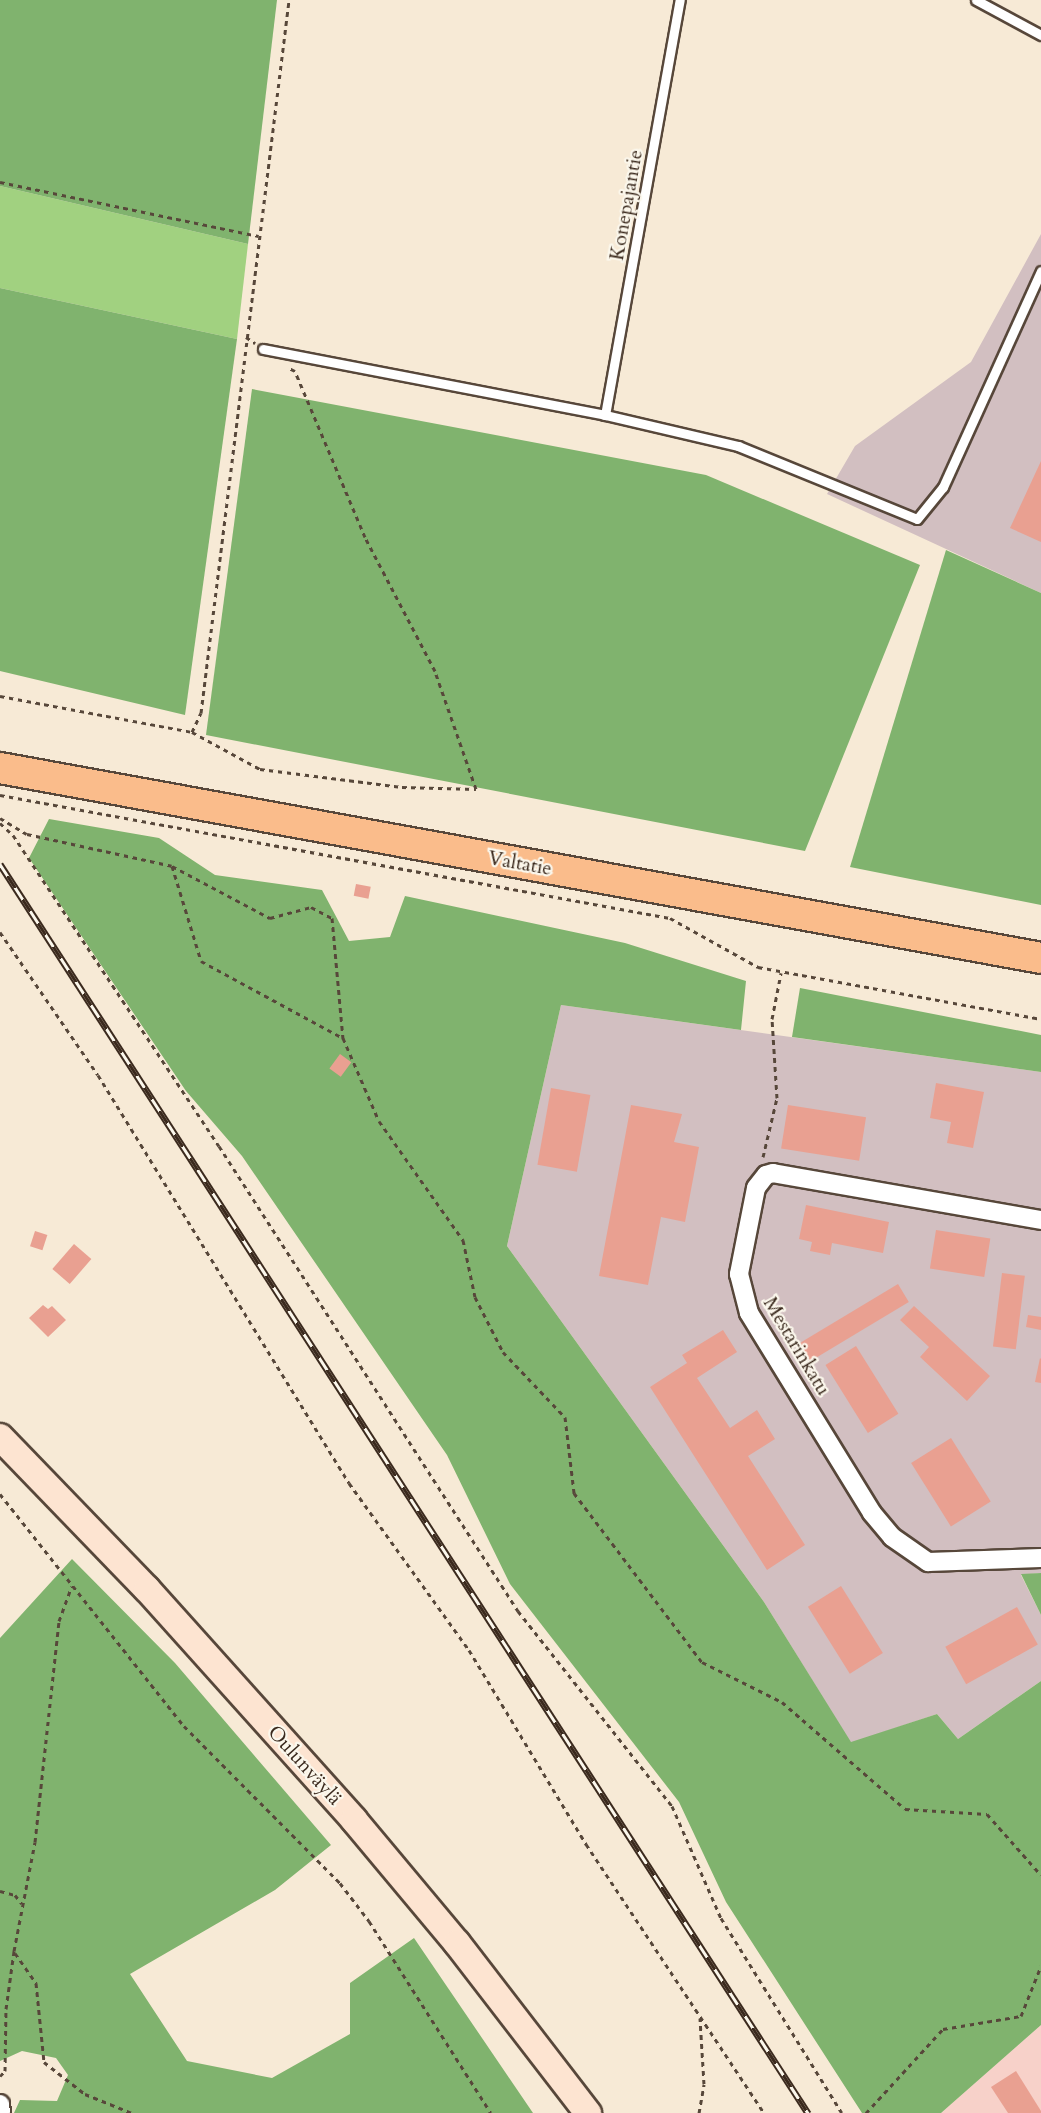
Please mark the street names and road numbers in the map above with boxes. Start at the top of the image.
street label: Konepajantie [604,148,648,262]
street label: Valtatie [486,846,554,880]
street label: Mestarinkatu [758,1292,836,1400]
street label: Oulunväylä [263,1720,347,1810]

